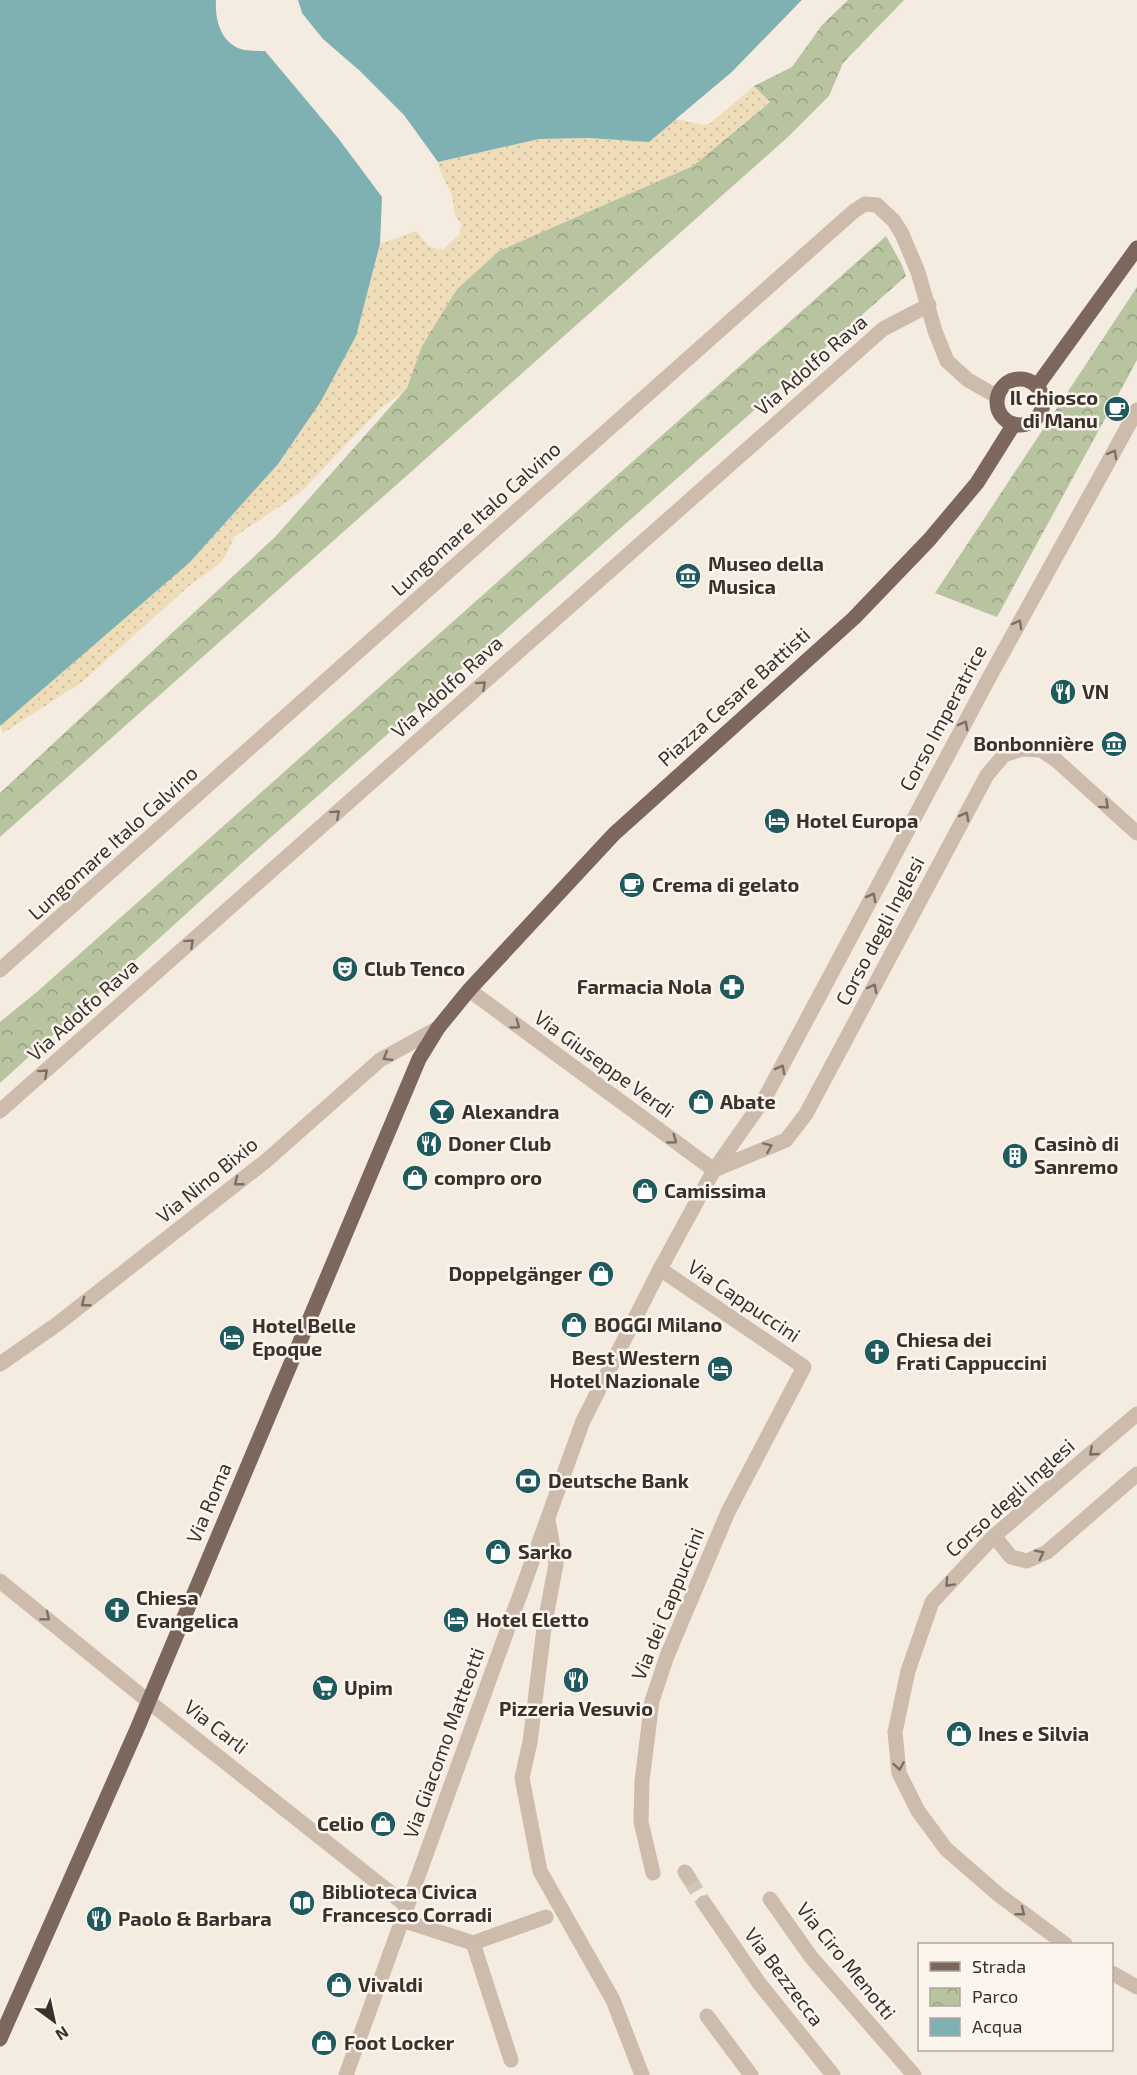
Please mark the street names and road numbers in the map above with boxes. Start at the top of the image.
street label: Via Adolfo Rava [749,309,872,420]
street label: Lungomare Italo Calvino [386,436,565,601]
street label: Piazza Cesare Battisti [652,622,814,771]
street label: Via Adolfo Rava [386,630,507,742]
street label: Corso Imperatrice [894,640,991,795]
street label: Lungomare Italo Calvino [23,760,202,925]
street label: Corso degli Inglesi [830,852,929,1009]
street label: Via Adolfo Rava [22,953,143,1065]
street label: Via Giuseppe Verdi [530,1004,679,1122]
street label: Via Nino Bixio [151,1131,262,1227]
street label: Via Cappuccini [684,1254,805,1347]
street label: Corso degli Inglesi [940,1433,1079,1561]
street label: Via Roma [180,1459,236,1546]
street label: Via dei Cappuccini [626,1524,709,1683]
street label: Via Giacomo Matteotti [397,1644,489,1841]
street label: Via Carli [180,1694,253,1758]
street label: Via Ciro Menotti [792,1897,901,2024]
street label: Via Bezzecca [740,1922,830,2030]

